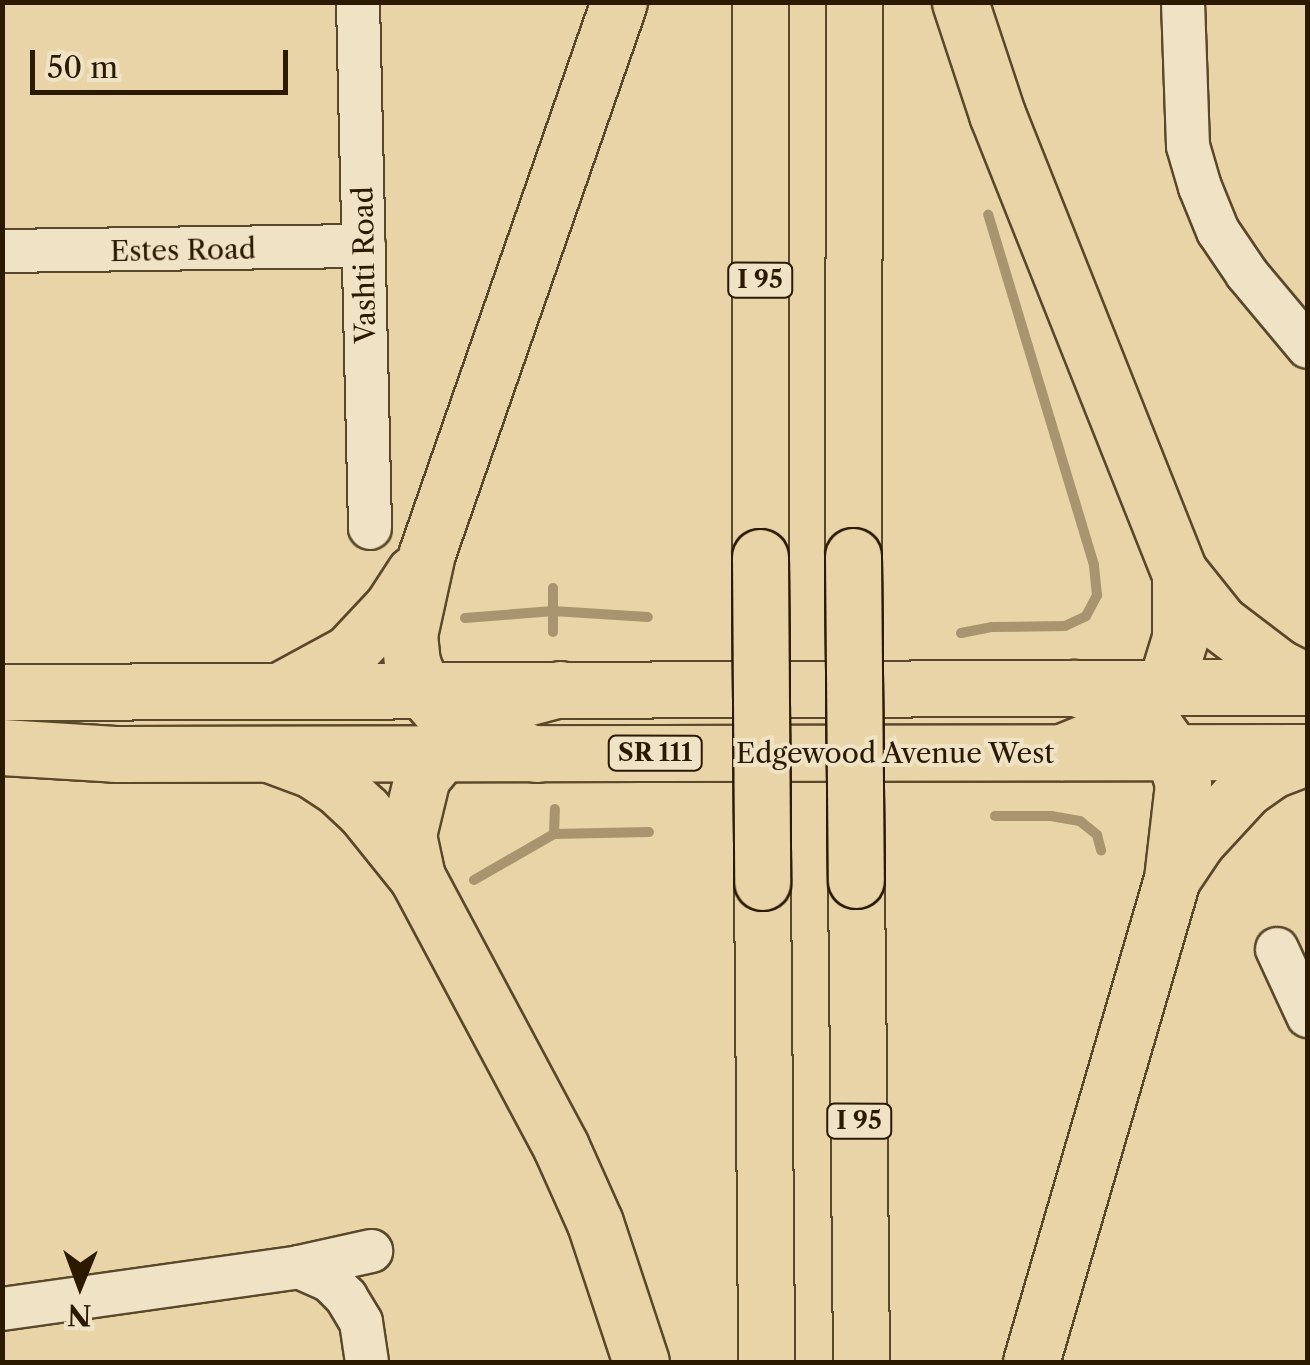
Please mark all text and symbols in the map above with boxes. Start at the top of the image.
scale bar [35,30,292,92]
text: 50 m [47,49,118,86]
street label: Vashti Road [346,186,382,344]
street label: Estes Road [110,232,256,268]
road number: I 95 [725,260,795,300]
road number: SR 111 [605,733,705,773]
street label: Edgewood Avenue West [735,736,1055,770]
road number: I 95 [824,1101,894,1141]
north arrow [30,1235,130,1335]
text: N [67,1298,92,1332]

